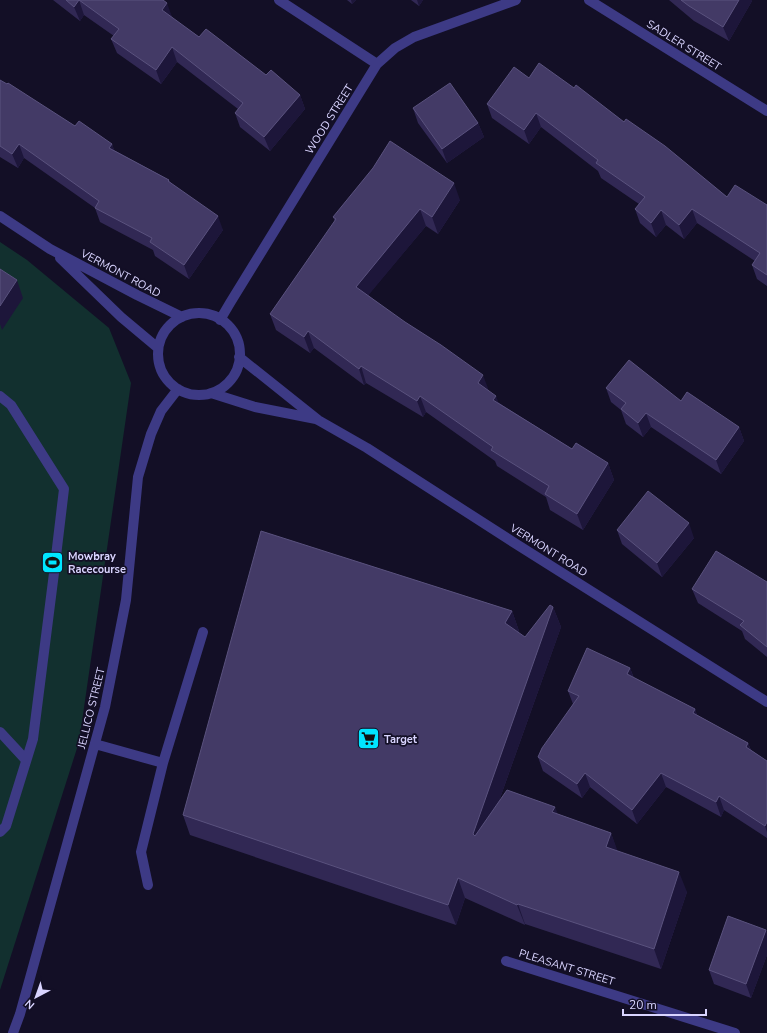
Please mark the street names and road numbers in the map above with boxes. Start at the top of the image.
street label: SADLER STREET [644,16,724,75]
street label: WOOD STREET [302,81,357,157]
street label: VERMONT ROAD [77,246,163,301]
street label: VERMONT ROAD [506,520,590,580]
street label: JELLICO STREET [74,666,109,751]
street label: PLEASANT STREET [517,946,617,989]

